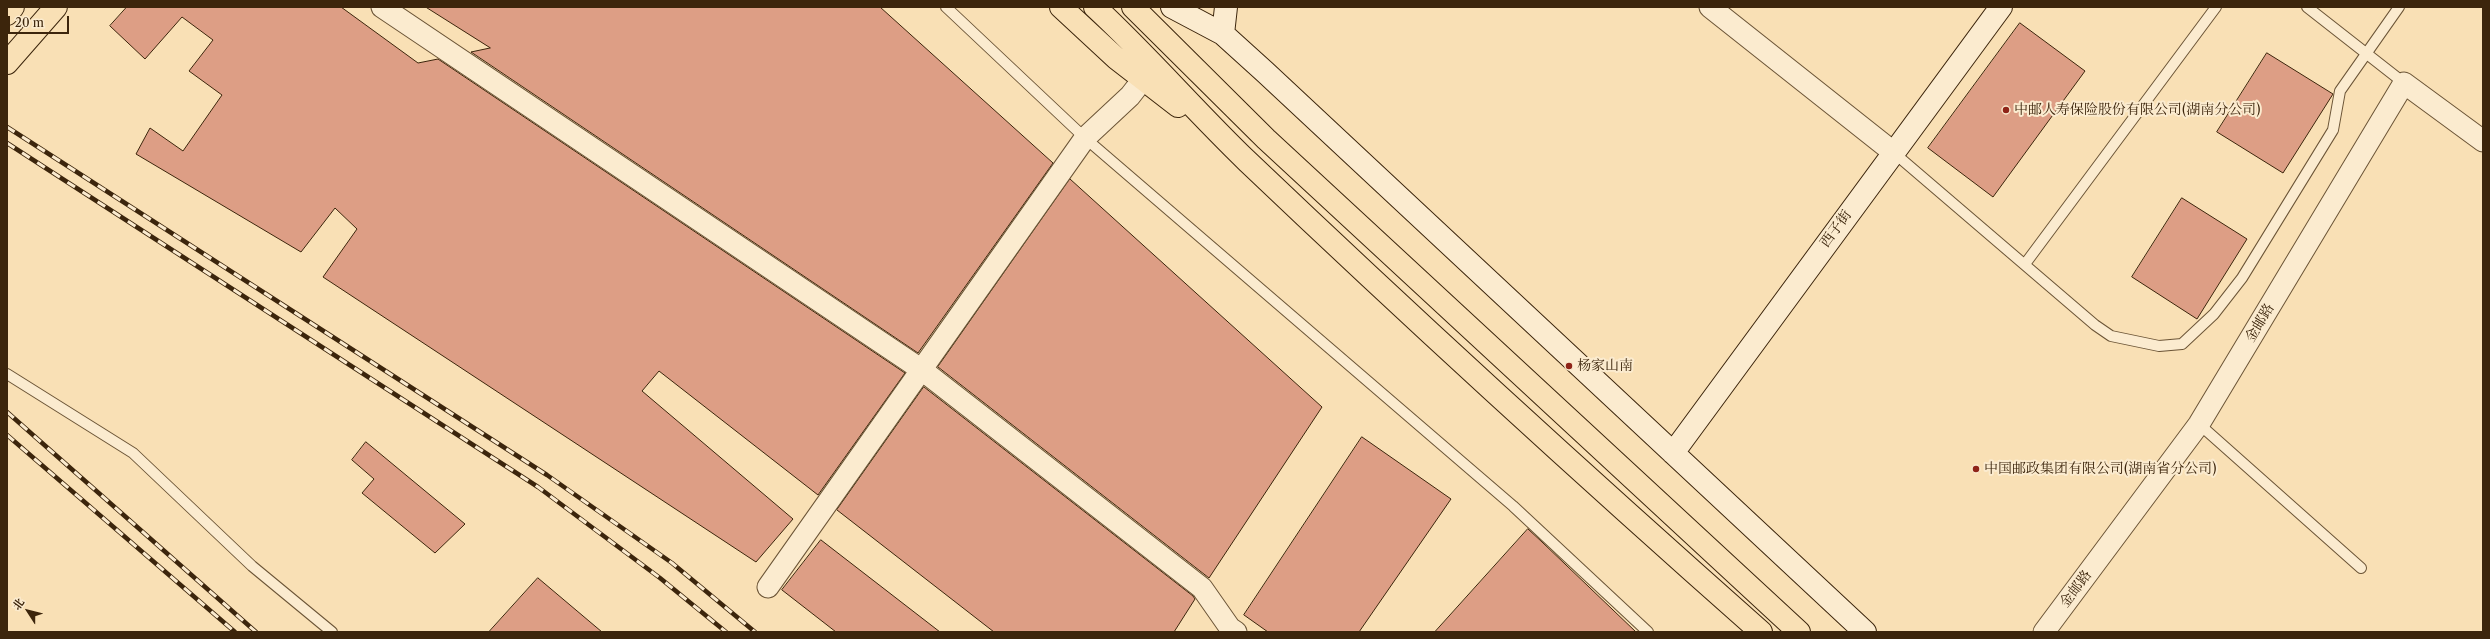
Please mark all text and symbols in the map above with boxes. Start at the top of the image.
scale bar [10,8,71,34]
text: 20 m [15,15,44,30]
place label: 中邮人寿保险股份有限公司(湖南分公司) [2014,102,2260,118]
marker: 中邮人寿保险股份有限公司(湖南分公司) [2001,105,2011,115]
street label: 西子街 [1817,207,1855,251]
street label: 金邮路 [2242,301,2278,345]
place label: 杨家山南 [1577,358,1633,374]
marker: 杨家山南 [1564,361,1574,371]
place label: 中国邮政集团有限公司(湖南省分公司) [1984,461,2216,477]
marker: 中国邮政集团有限公司(湖南省分公司) [1971,464,1981,474]
street label: 金邮路 [2057,567,2095,611]
north arrow [8,591,48,631]
text: 北 [9,595,27,613]

